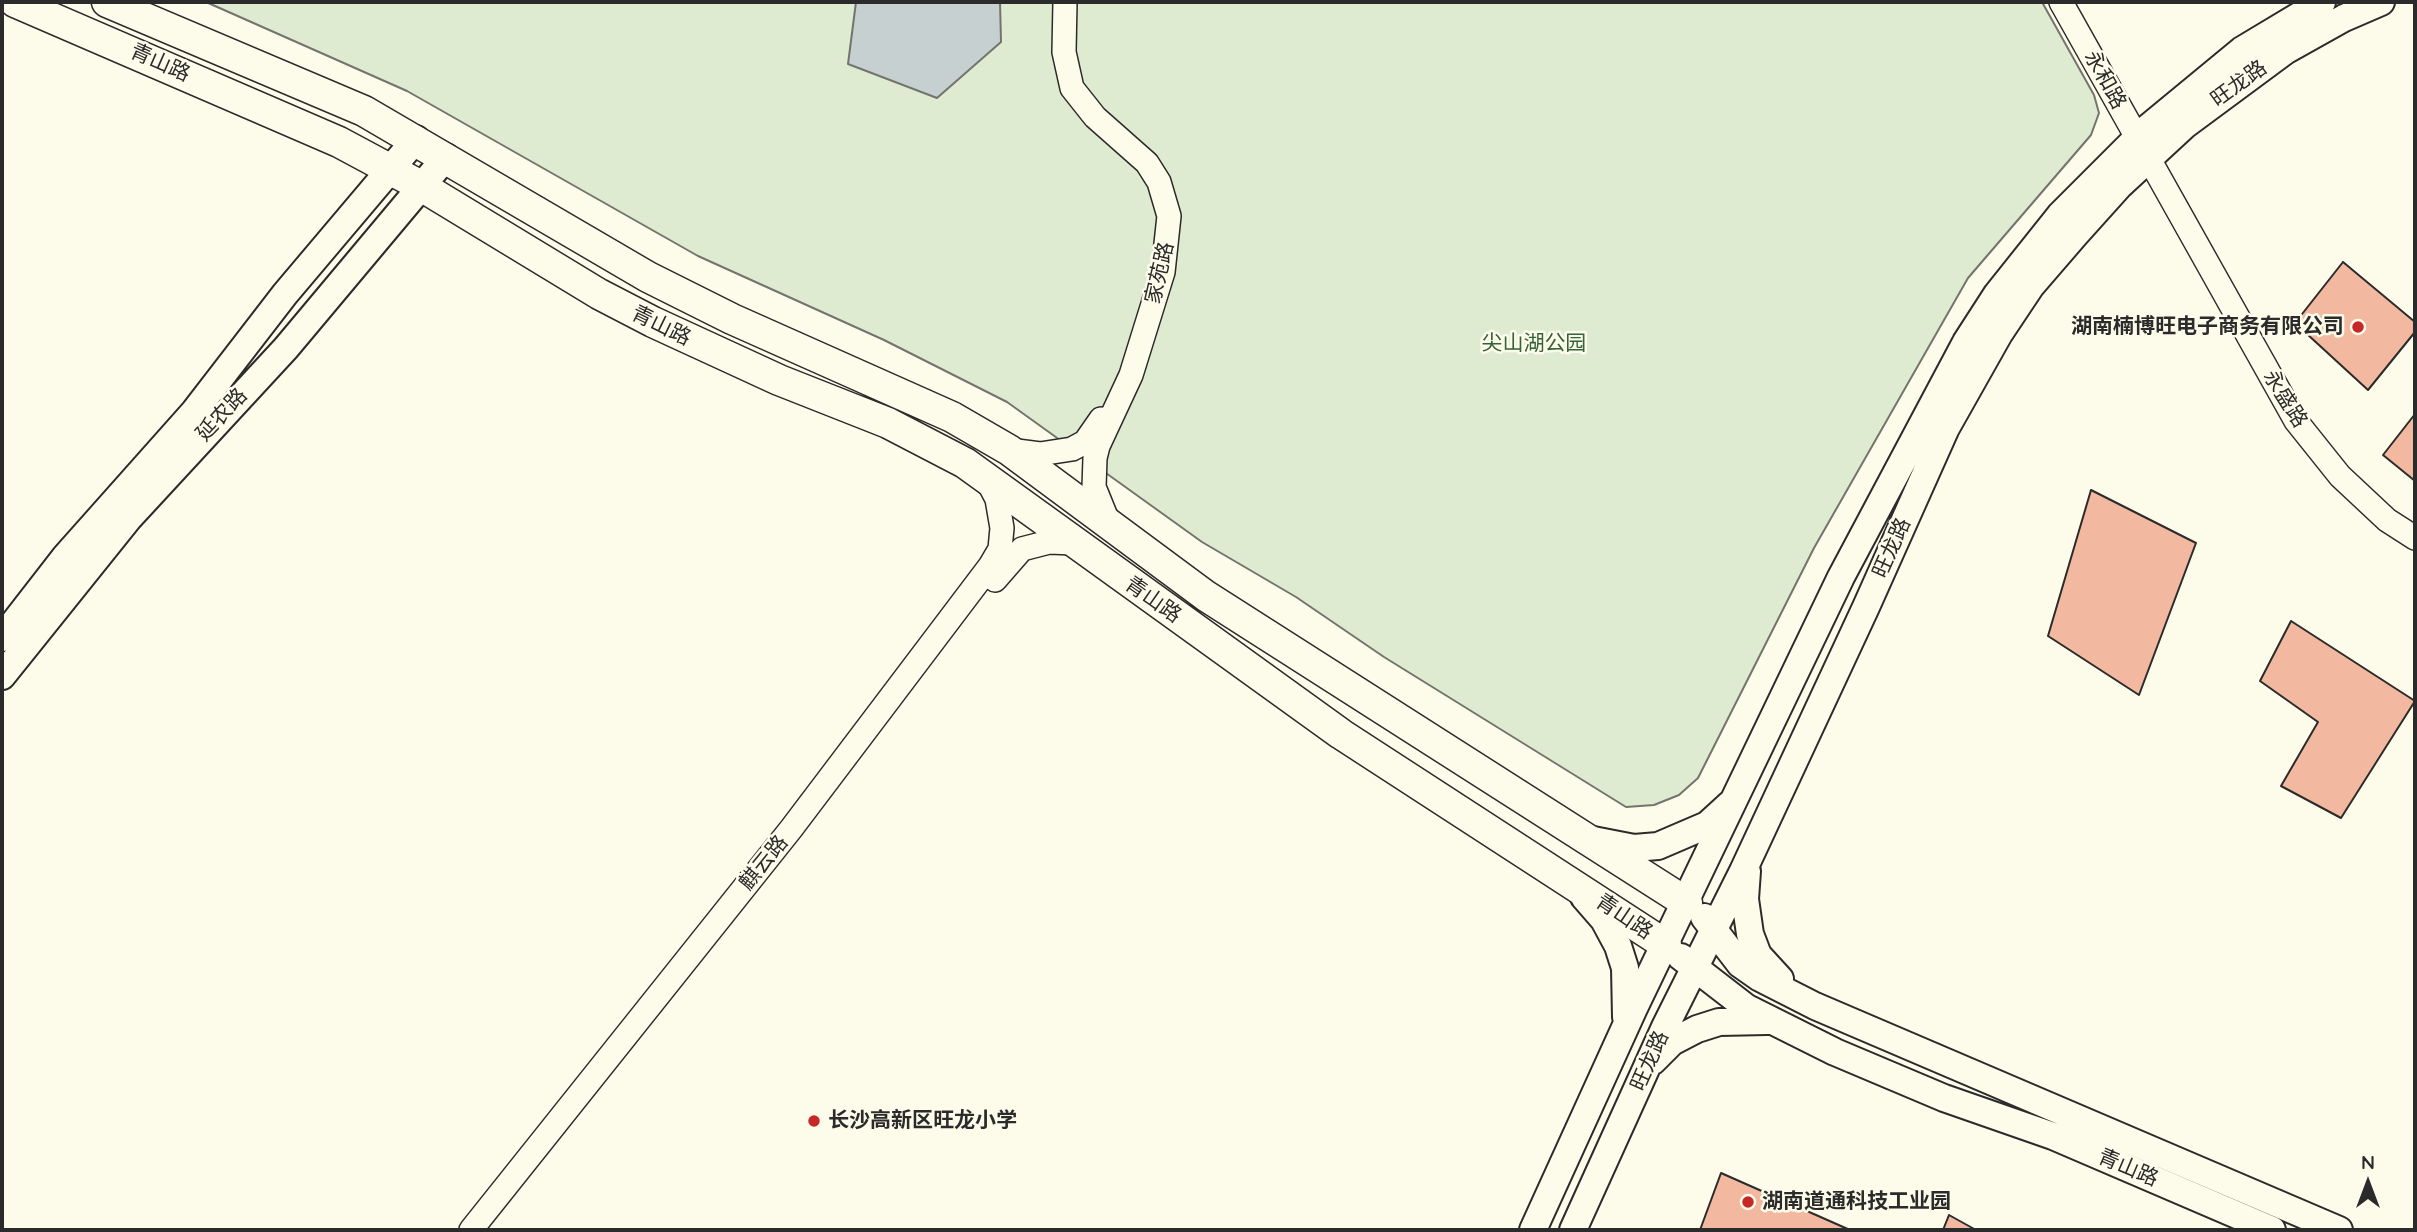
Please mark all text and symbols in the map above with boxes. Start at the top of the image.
street label: 青山路 [126,39,194,87]
street label: 永和路 [2079,46,2131,114]
street label: 旺龙路 [2206,55,2272,113]
street label: 家苑路 [1141,239,1179,307]
street label: 青山路 [627,301,695,351]
place label: 湖南楠博旺电子商务有限公司 [2071,314,2344,340]
marker: 湖南楠博旺电子商务有限公司 [2350,319,2366,335]
park label: 尖山湖公园 [1482,331,1586,357]
street label: 永盛路 [2258,366,2312,432]
street label: 延农路 [191,383,253,447]
street label: 旺龙路 [1868,514,1916,582]
street label: 青山路 [1120,572,1186,628]
street label: 麒云路 [734,831,794,895]
street label: 青山路 [1591,889,1657,945]
street label: 旺龙路 [1626,1027,1674,1095]
place label: 长沙高新区旺龙小学 [828,1108,1017,1134]
marker: 长沙高新区旺龙小学 [806,1113,822,1129]
street label: 青山路 [2094,1144,2162,1192]
north arrow [2333,1148,2403,1218]
text: N [2361,1150,2375,1174]
place label: 湖南道通科技工业园 [1762,1189,1951,1215]
marker: 湖南道通科技工业园 [1740,1194,1756,1210]

